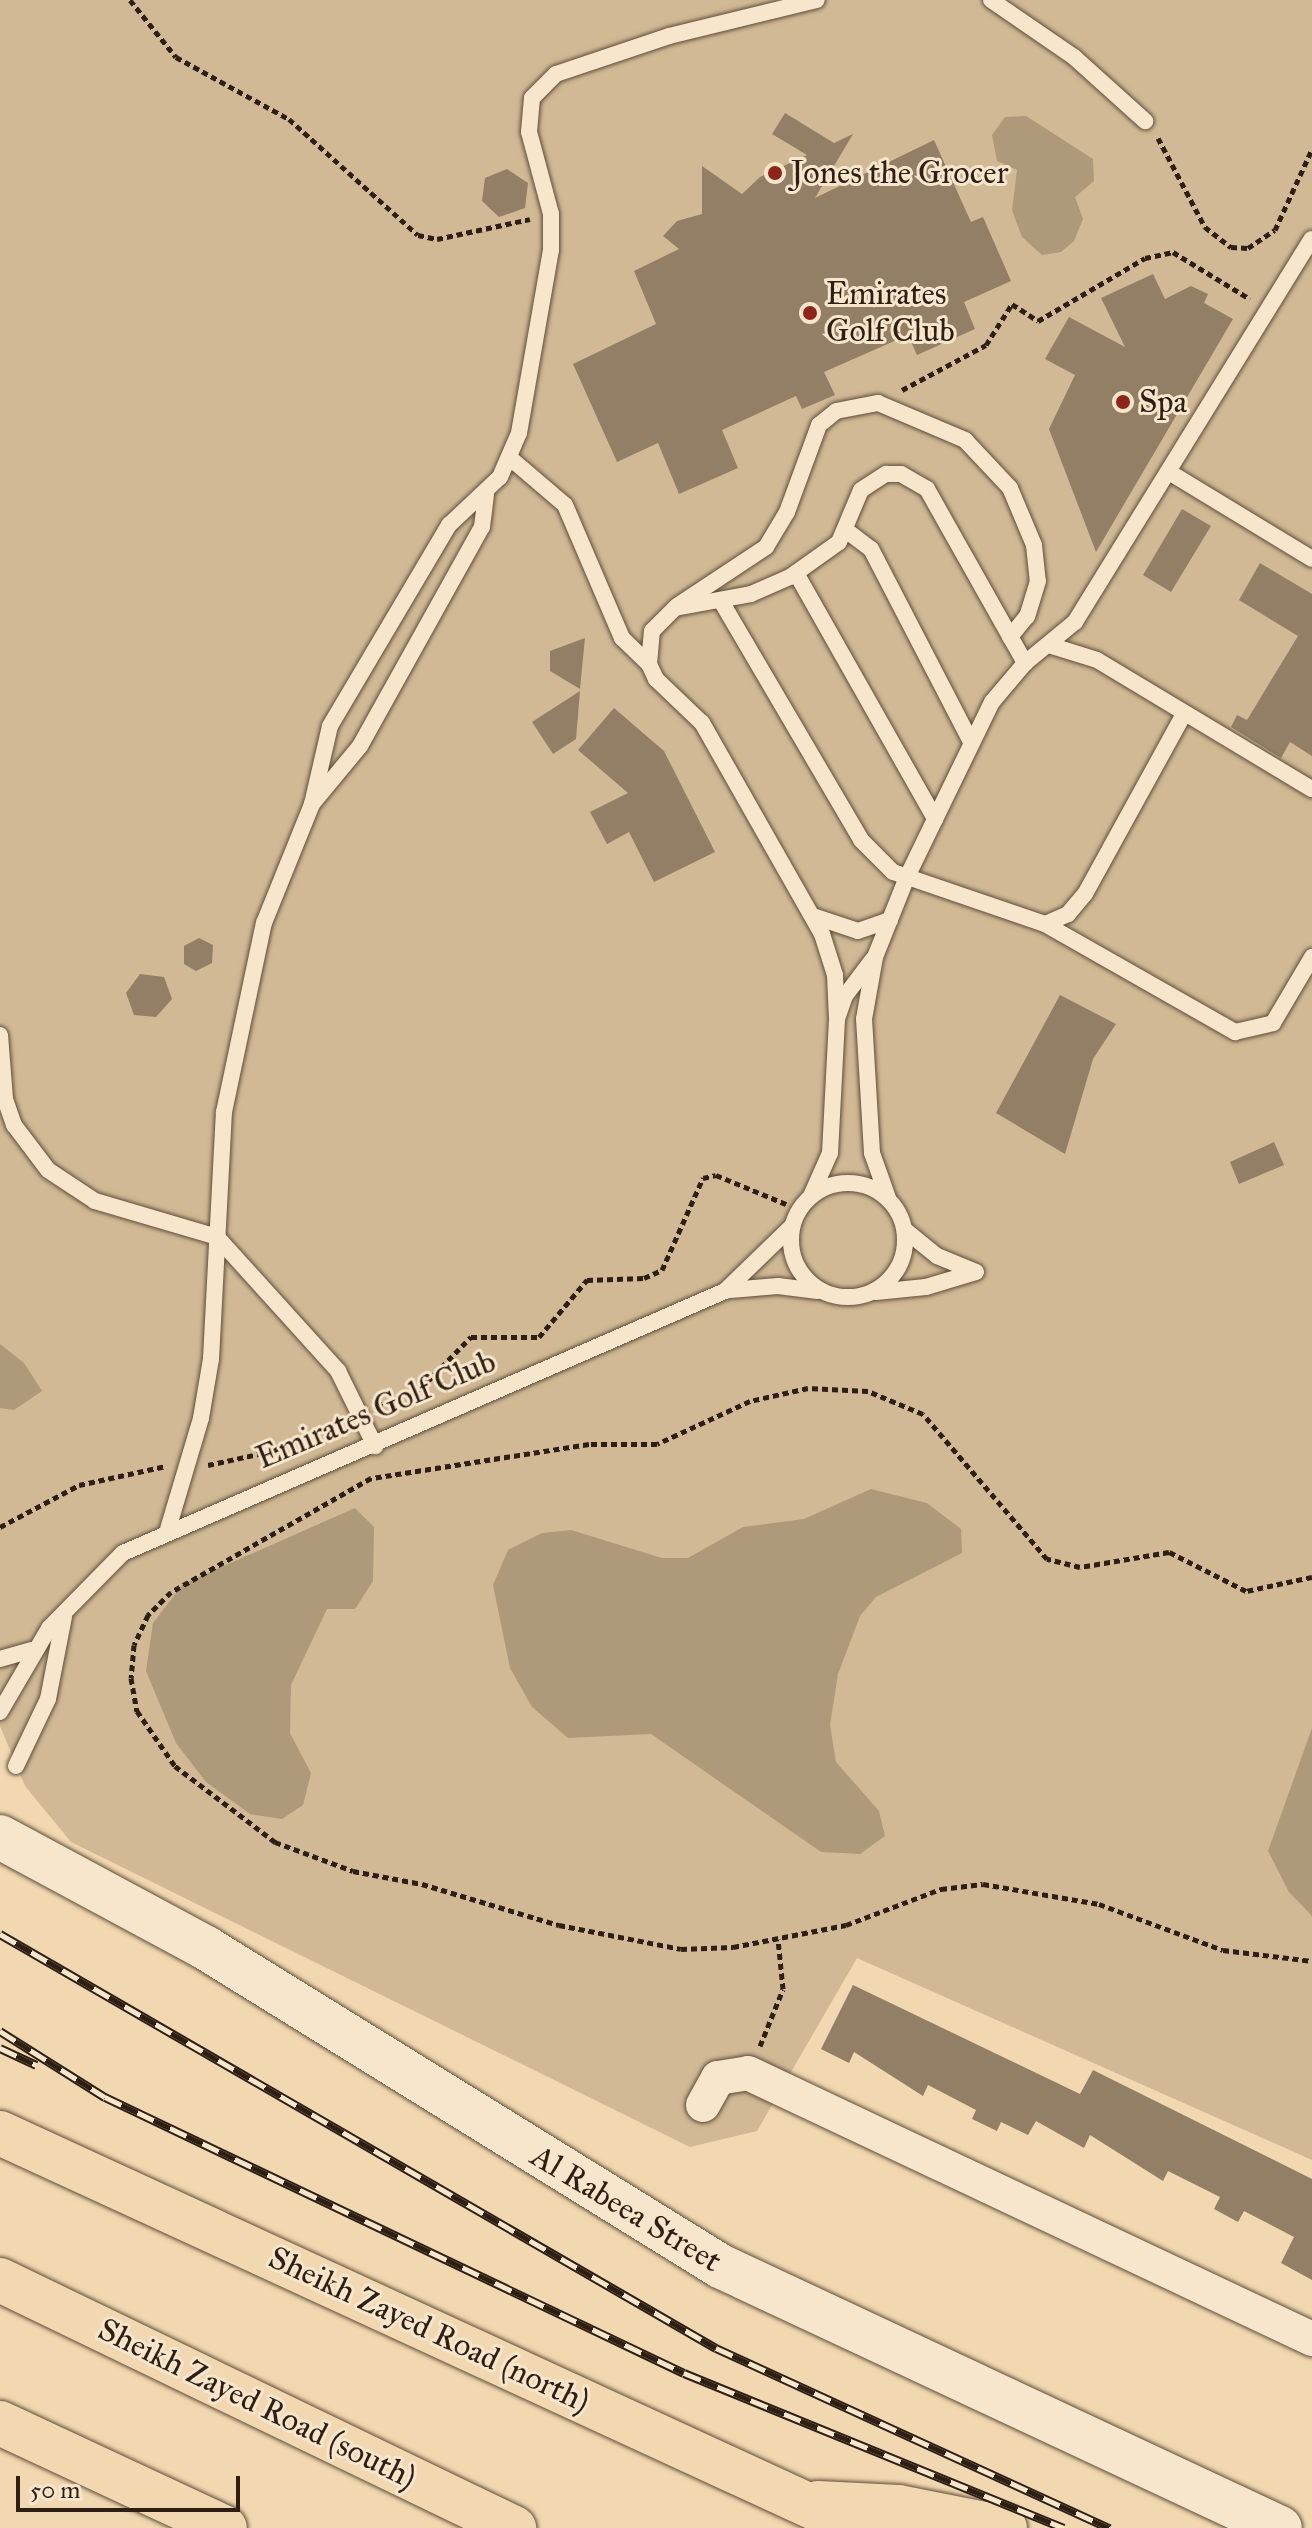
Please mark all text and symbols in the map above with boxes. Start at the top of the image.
place label: Jones the Grocer [791,154,1008,192]
marker: Jones the Grocer [766,164,784,182]
place label: Emirates Golf Club [826,276,955,351]
marker: Emirates Golf Club [801,304,819,322]
place label: Spa [1139,383,1187,421]
marker: Spa [1114,393,1132,411]
street label: Emirates Golf Club [251,1342,501,1478]
street label: Al Rabeea Street [524,2137,728,2281]
street label: Sheikh Zayed Road (north) [263,2239,595,2421]
street label: Sheikh Zayed Road (south) [92,2310,422,2498]
scale bar [20,2460,244,2510]
text: 50 m [30,2475,80,2505]

